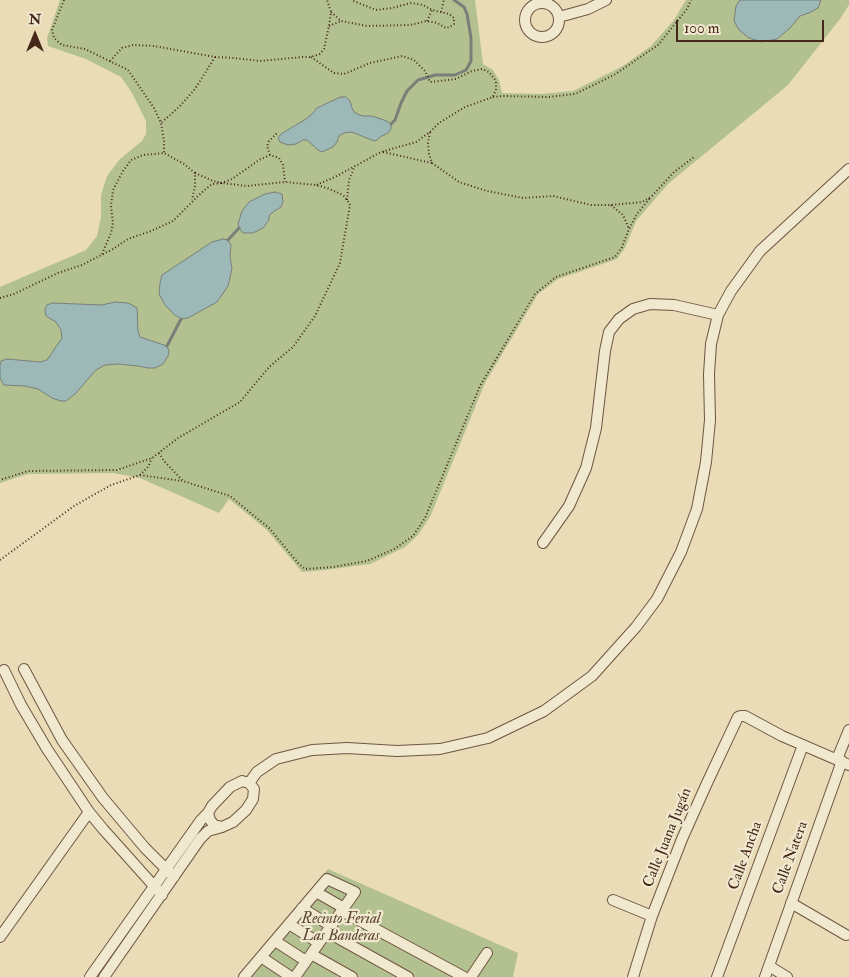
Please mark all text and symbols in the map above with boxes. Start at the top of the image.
north arrow [10,10,60,60]
scale bar [679,10,826,42]
text: N [29,11,41,28]
text: 100 m [684,19,719,38]
street label: Calle Juana Jugán [640,786,696,890]
street label: Calle Ancha [725,819,767,893]
street label: Calle Natera [770,819,812,897]
park label: Recinto Ferial Las Banderas [302,911,380,946]

